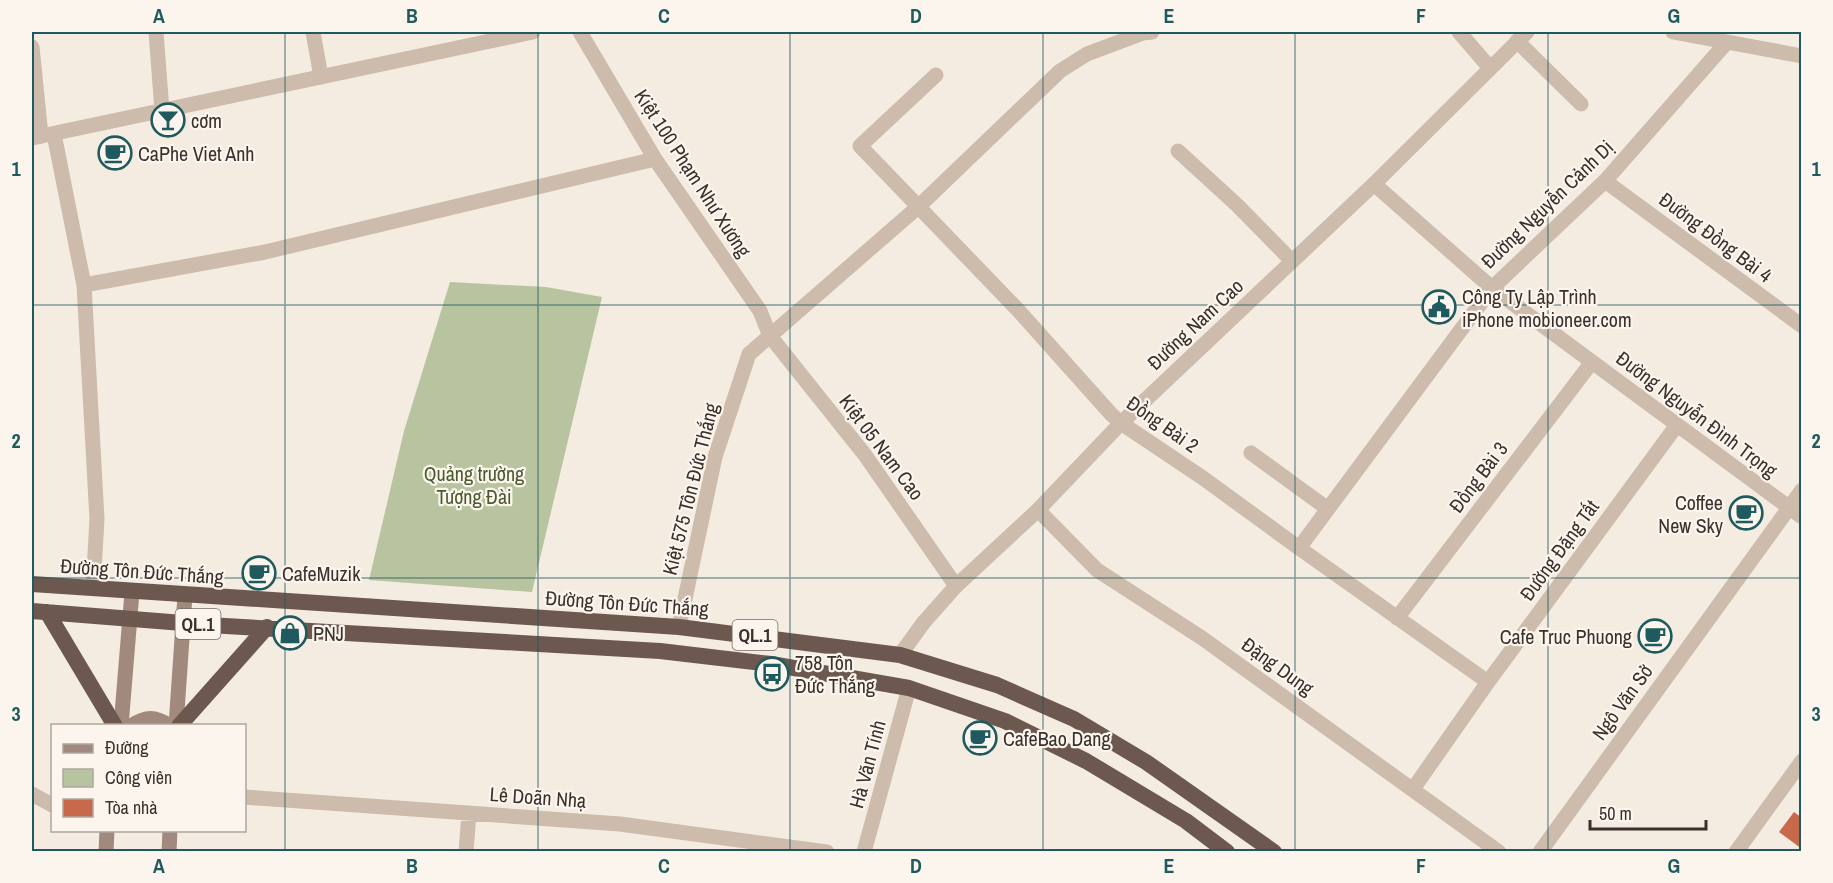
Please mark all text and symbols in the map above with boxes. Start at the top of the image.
text: A [153,2,165,29]
text: B [406,2,418,29]
text: C [658,2,670,29]
text: D [910,2,922,29]
text: E [1164,2,1175,29]
text: F [1416,2,1426,29]
text: G [1668,2,1680,29]
street label: Kiệt 100 Phạm Như Xương [629,84,757,262]
bar icon: cơm [150,102,186,138]
place label: cơm [191,107,222,134]
street label: Đường Nguyễn Cảnh Dị [1475,134,1619,274]
cafe icon: CaPhe Viet Anh [97,135,133,171]
place label: CaPhe Viet Anh [138,140,254,167]
text: 1 [11,155,21,182]
text: 1 [1811,155,1821,182]
street label: Đường Đồng Bài 4 [1654,186,1778,288]
street label: Đường Nam Cao [1141,272,1249,376]
place label: Công Ty Lập Trình iPhone mobioneer.com [1462,283,1632,333]
public building icon: Công Ty Lập Trình iPhone mobioneer.com [1421,289,1457,325]
street label: Đường Nguyễn Đình Trọng [1611,345,1783,483]
street label: Kiệt 05 Nam Cao [833,389,931,505]
street label: Đồng Bài 2 [1122,389,1204,459]
street label: Kiệt 575 Tôn Đức Thắng [656,400,724,578]
text: 2 [11,427,21,454]
text: 2 [1811,427,1821,454]
street label: Đồng Bài 3 [1443,436,1513,518]
park label: Quảng trường Tượng Đài [424,460,524,510]
place label: Coffee New Sky [1658,489,1724,539]
street label: Đường Đặng Tất [1513,494,1605,606]
cafe icon: Coffee New Sky [1728,495,1764,531]
street label: Đường Tôn Đức Thắng [59,552,225,590]
cafe icon: CafeMuzik [241,555,277,591]
place label: CafeMuzik [282,560,361,587]
street label: Đường Tôn Đức Thắng [544,584,710,622]
road number: QL.1 [176,609,220,639]
shop icon: PNJ [272,615,308,651]
cafe icon: Cafe Truc Phuong [1637,618,1673,654]
place label: PNJ [313,620,344,647]
road number: QL.1 [732,620,777,650]
place label: Cafe Truc Phuong [1500,623,1632,650]
street label: Đặng Dung [1237,631,1319,701]
place label: 758 Tôn Đức Thắng [795,649,875,699]
bus stop icon: 758 Tôn Đức Thắng [754,656,790,692]
street label: Ngô Văn Sở [1585,659,1659,745]
text: 3 [11,700,21,727]
text: 3 [1811,700,1821,727]
street label: Hà Văn Tính [842,717,892,811]
cafe icon: CafeBao Dang [962,720,998,756]
legend [51,724,246,832]
place label: CafeBao Dang [1003,725,1111,752]
text: Đường [105,735,149,760]
text: Công viên [105,765,172,790]
street label: Lê Doãn Nhạ [489,780,587,814]
scale bar [1590,793,1706,831]
text: Tòa nhà [105,795,158,820]
text: 50 m [1599,801,1632,826]
text: A [153,852,165,879]
text: B [406,852,418,879]
text: C [658,852,670,879]
text: D [910,852,922,879]
text: E [1164,852,1175,879]
text: F [1416,852,1426,879]
text: G [1668,852,1680,879]

